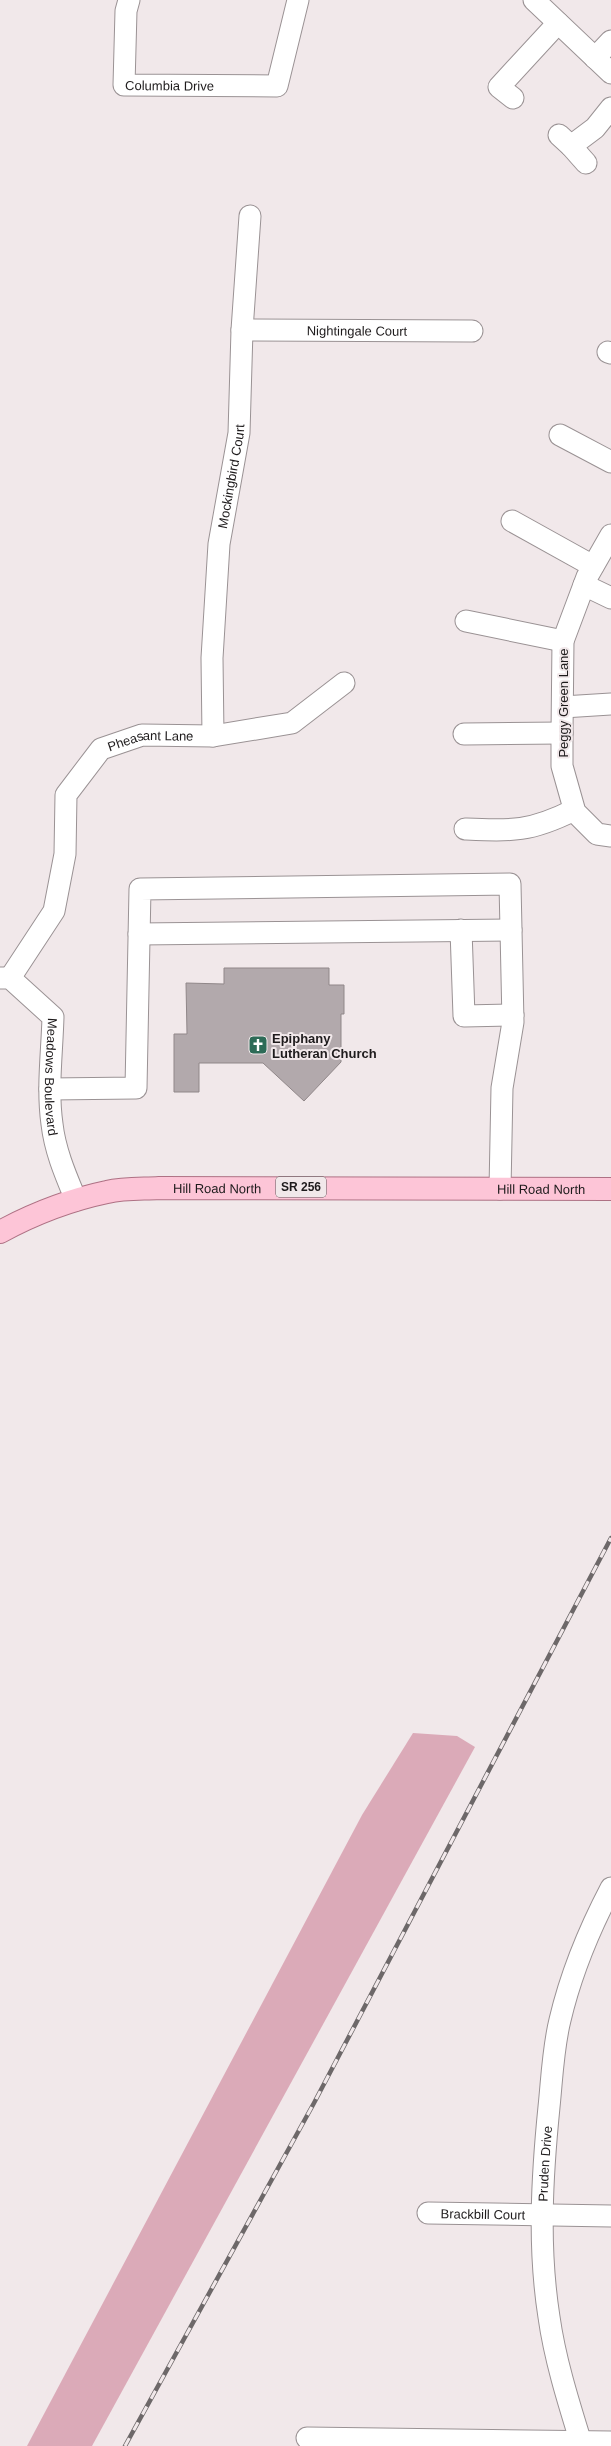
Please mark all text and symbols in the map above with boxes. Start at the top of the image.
street label: Columbia Drive [125,78,214,94]
street label: Nightingale Court [307,323,408,339]
street label: Mockingbird Court [215,424,247,530]
street label: Peggy Green Lane [556,648,571,758]
street label: Pheasant Lane [106,728,194,754]
street label: Meadows Boulevard [42,1018,61,1137]
place label: Epiphany Lutheran Church [272,1031,377,1061]
church icon: Epiphany Lutheran Church [247,1034,269,1056]
road number: SR 256 [276,1177,326,1197]
street label: Hill Road North [173,1181,261,1196]
street label: Hill Road North [497,1182,585,1197]
street label: Pruden Drive [535,2125,555,2202]
street label: Brackbill Court [441,2206,526,2223]

